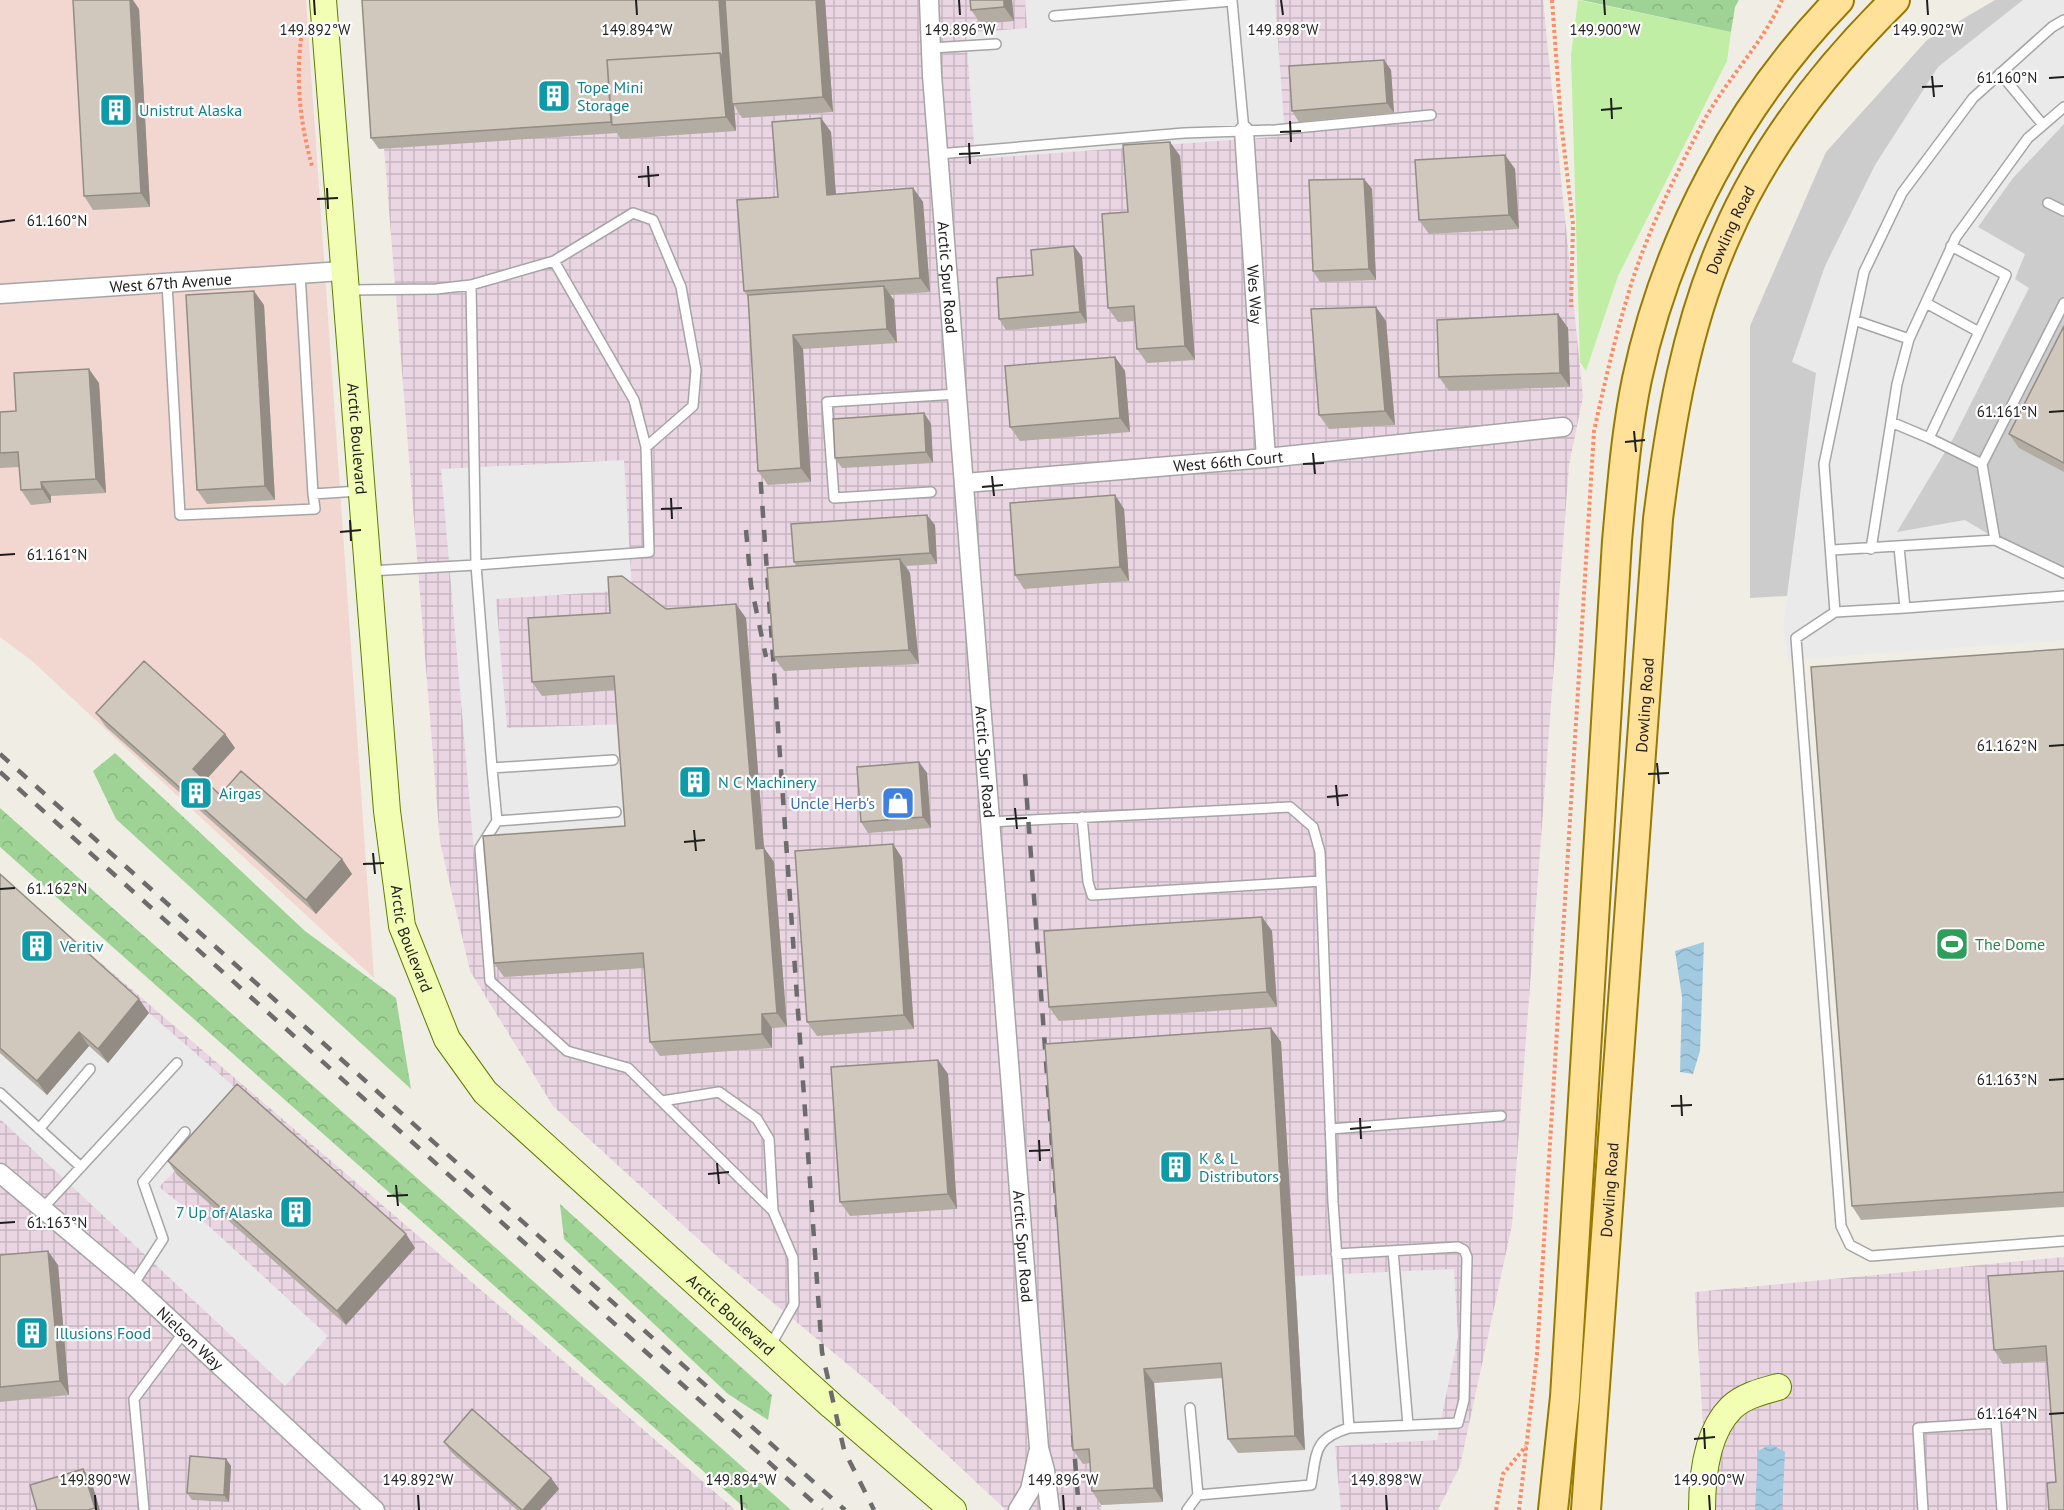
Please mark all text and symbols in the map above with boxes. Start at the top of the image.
text: 149.892°W [279,20,351,39]
text: 149.894°W [601,20,673,39]
text: 149.896°W [924,20,996,39]
text: 149.898°W [1247,20,1319,39]
text: 149.900°W [1569,20,1641,39]
text: 149.902°W [1892,20,1964,39]
text: 61.160°N [1977,68,2037,87]
place label: Tope Mini Storage [577,77,643,115]
building icon: Tope Mini Storage [536,78,572,114]
building icon: Unistrut Alaska [98,92,134,128]
place label: Unistrut Alaska [139,100,242,120]
street label: Dowling Road [1701,182,1759,277]
text: 61.160°N [27,211,87,230]
street label: Arctic Spur Road [933,221,962,334]
street label: Wes Way [1243,264,1267,325]
street label: West 67th Avenue [109,268,232,297]
street label: Arctic Boulevard [343,382,372,495]
text: 61.161°N [1977,402,2037,421]
street label: West 66th Court [1172,446,1285,476]
text: 61.161°N [27,545,87,564]
street label: Dowling Road [1631,657,1658,753]
street label: Arctic Spur Road [971,705,1000,819]
text: 61.162°N [1977,736,2037,755]
building icon: N C Machinery [677,764,713,800]
place label: N C Machinery [718,772,817,792]
building icon: Airgas [178,775,214,811]
place label: Airgas [219,783,262,803]
shop icon: Uncle Herb's [880,785,916,821]
place label: Uncle Herb's [790,793,875,813]
text: 61.162°N [27,879,87,898]
street label: Arctic Boulevard [387,884,437,995]
sports icon: The Dome [1934,926,1970,962]
building icon: Veritiv [19,928,55,964]
place label: The Dome [1975,934,2045,954]
place label: Veritiv [59,936,104,956]
text: 61.163°N [1977,1070,2037,1089]
street label: Dowling Road [1596,1142,1623,1238]
place label: K & L Distributors [1199,1148,1279,1186]
building icon: K & L Distributors [1158,1149,1194,1185]
street label: Arctic Spur Road [1009,1190,1038,1303]
building icon: 7 Up of Alaska [278,1194,314,1230]
place label: 7 Up of Alaska [176,1202,273,1222]
text: 61.163°N [27,1213,87,1232]
street label: Arctic Boulevard [683,1270,779,1359]
street label: Nielson Way [153,1302,228,1374]
building icon: Illusions Food [14,1315,50,1351]
place label: Illusions Food [55,1323,151,1343]
text: 61.164°N [1977,1404,2037,1423]
text: 149.890°W [59,1470,131,1489]
text: 149.892°W [382,1470,454,1489]
text: 149.894°W [705,1470,777,1489]
text: 149.896°W [1027,1470,1099,1489]
text: 149.898°W [1350,1470,1422,1489]
text: 149.900°W [1673,1470,1745,1489]

